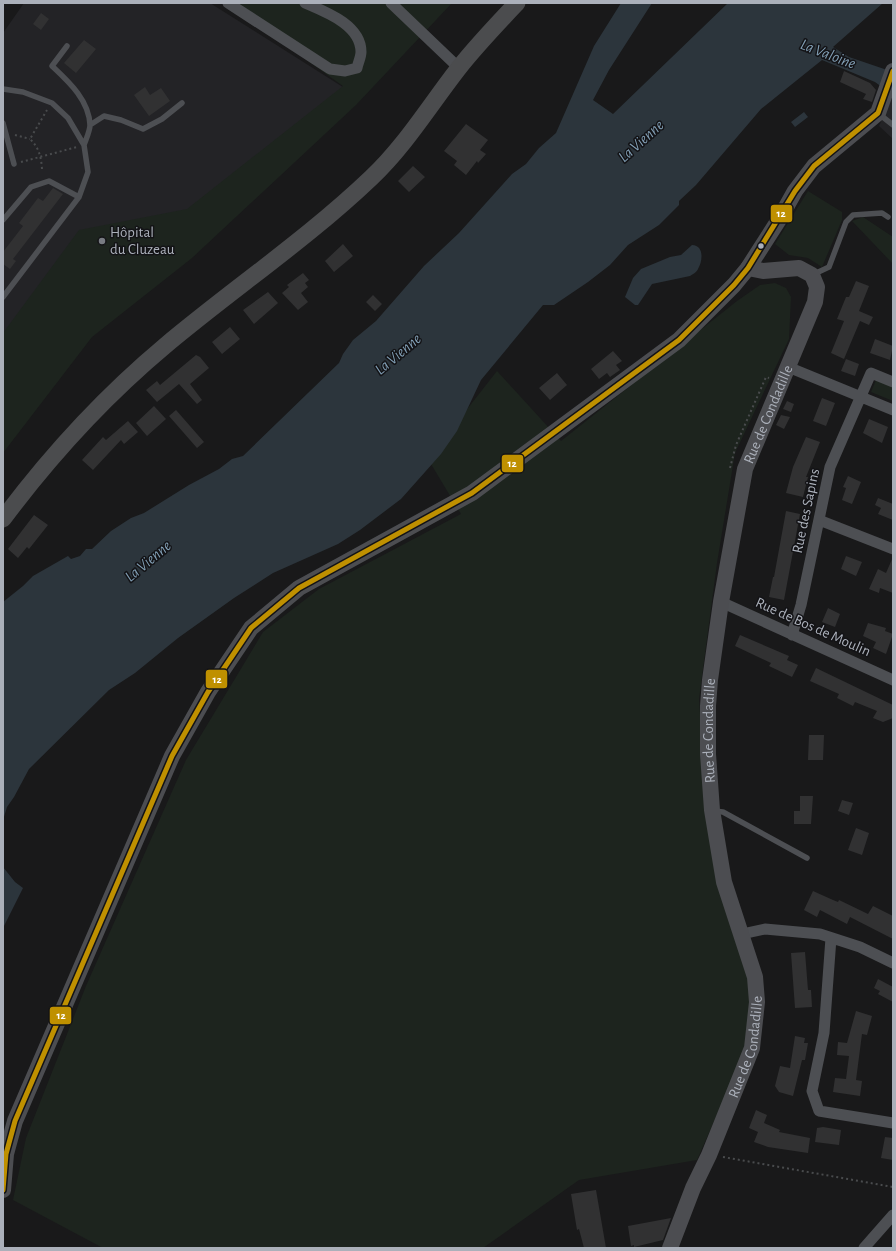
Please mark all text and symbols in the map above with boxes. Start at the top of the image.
water label: La Valoine [798,36,858,72]
water label: La Vienne [615,117,667,165]
line badge: 12 [770,204,793,223]
text: 12 [776,208,786,219]
place label: Hôpital du Cluzeau [110,225,175,257]
marker: Hôpital du Cluzeau [97,236,107,246]
unlabelled marker [756,241,766,251]
water label: La Vienne [372,330,424,378]
street label: Rue de Condadille [741,363,795,466]
line badge: 12 [501,454,524,473]
text: 12 [507,458,517,469]
street label: Rue des Sapins [790,467,822,555]
water label: La Vienne [122,537,174,585]
street label: Rue de Bos de Moulin [753,595,873,659]
line badge: 12 [205,669,228,689]
text: 12 [212,674,222,685]
street label: Rue de Condadille [700,677,718,784]
street label: Rue de Condadille [725,995,765,1100]
line badge: 12 [49,1006,72,1025]
text: 12 [56,1010,66,1021]

